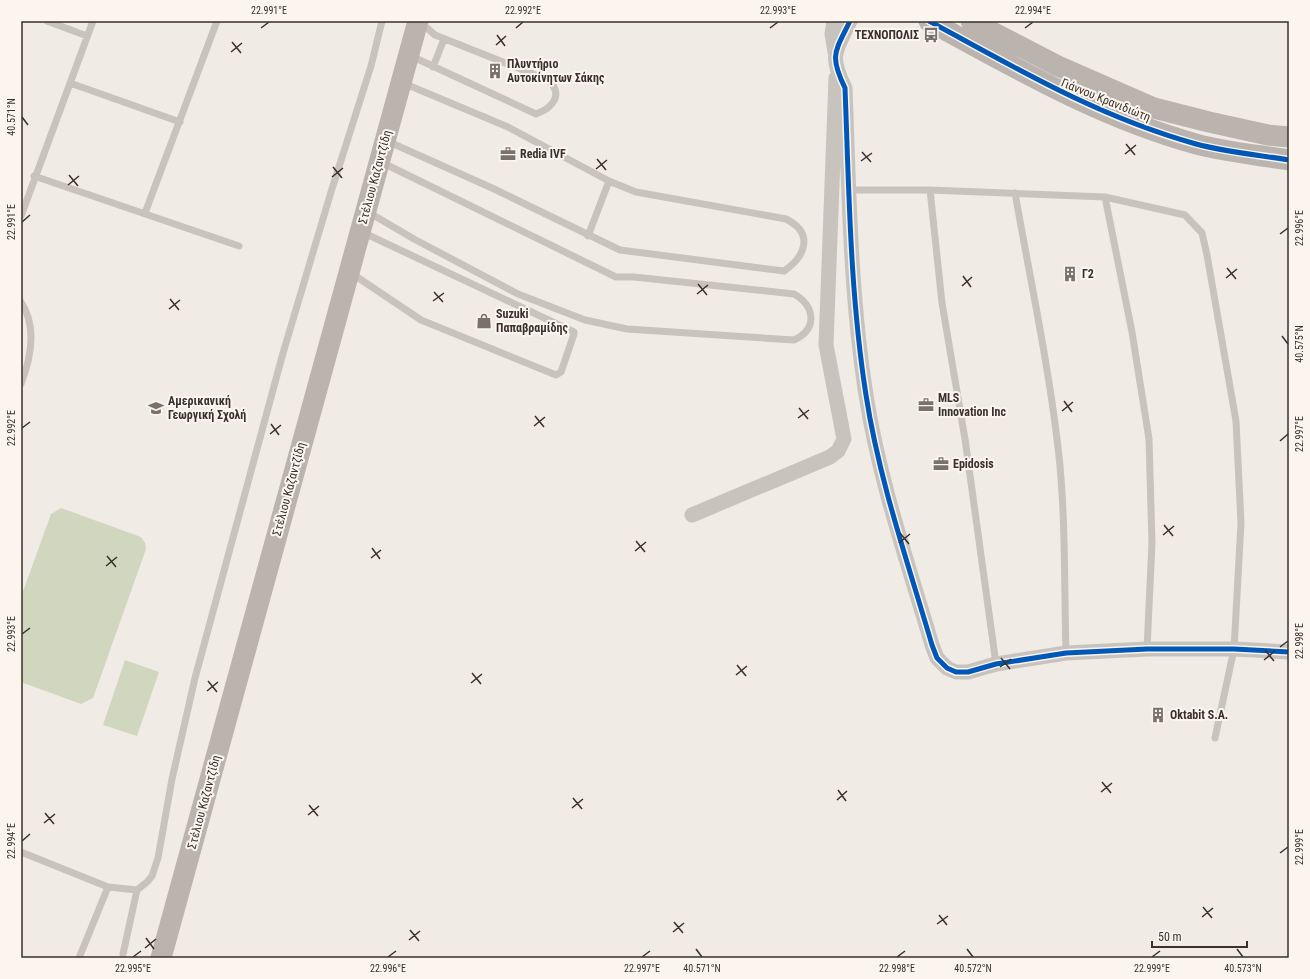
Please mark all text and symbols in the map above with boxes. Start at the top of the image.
text: 22.991°E [251,5,287,16]
text: 22.992°E [505,5,541,16]
text: 22.993°E [760,5,796,16]
text: 22.994°E [1015,5,1051,16]
bus stop icon: ΤΕΧΝΟΠΟΛΙΣ [922,26,940,44]
place label: ΤΕΧΝΟΠΟΛΙΣ [855,28,919,42]
place label: Πλυντήριο Αυτοκίνητων Σάκης [507,57,605,85]
building icon: Πλυντήριο Αυτοκίνητων Σάκης [486,62,504,80]
street label: Γιάννου Κρανιδιώτη [1059,76,1153,124]
text: 40.571°N [6,98,17,136]
street label: Στέλιου Καζαντζίδη [356,128,394,226]
office icon: Redia IVF [499,145,517,163]
place label: Redia IVF [520,147,566,161]
text: 22.991°E [6,204,17,240]
text: 22.996°E [1294,210,1305,246]
building icon: Γ2 [1061,265,1079,283]
place label: Γ2 [1082,267,1094,281]
place label: Suzuki Παπαβραμίδης [496,307,568,335]
shop icon: Suzuki Παπαβραμίδης [475,312,493,330]
text: 40.575°N [1294,325,1305,363]
place label: MLS Innovation Inc [938,391,1006,419]
place label: Αμερικανική Γεωργική Σχολή [168,394,246,423]
office icon: MLS Innovation Inc [917,396,935,414]
school or university icon: Αμερικανική Γεωργική Σχολή [147,399,165,417]
text: 22.992°E [6,410,17,446]
text: 22.997°E [1294,416,1305,452]
street label: Στέλιου Καζαντζίδη [270,440,308,538]
office icon: Epidosis [932,455,950,473]
place label: Epidosis [953,457,994,471]
text: 22.993°E [6,616,17,652]
text: 22.998°E [1294,623,1305,659]
building icon: Oktabit S.A. [1149,706,1167,724]
place label: Oktabit S.A. [1170,708,1228,722]
street label: Στέλιου Καζαντζίδη [185,753,223,851]
text: 22.994°E [6,823,17,859]
text: 22.999°E [1294,829,1305,865]
scale bar [1152,923,1247,949]
text: 50 m [1158,930,1182,944]
text: 22.995°E [115,963,151,974]
text: 22.996°E [370,963,406,974]
text: 22.997°E [624,963,660,974]
text: 40.571°N [683,963,721,974]
text: 22.998°E [879,963,915,974]
text: 40.572°N [954,963,992,974]
text: 22.999°E [1134,963,1170,974]
text: 40.573°N [1224,963,1262,974]

